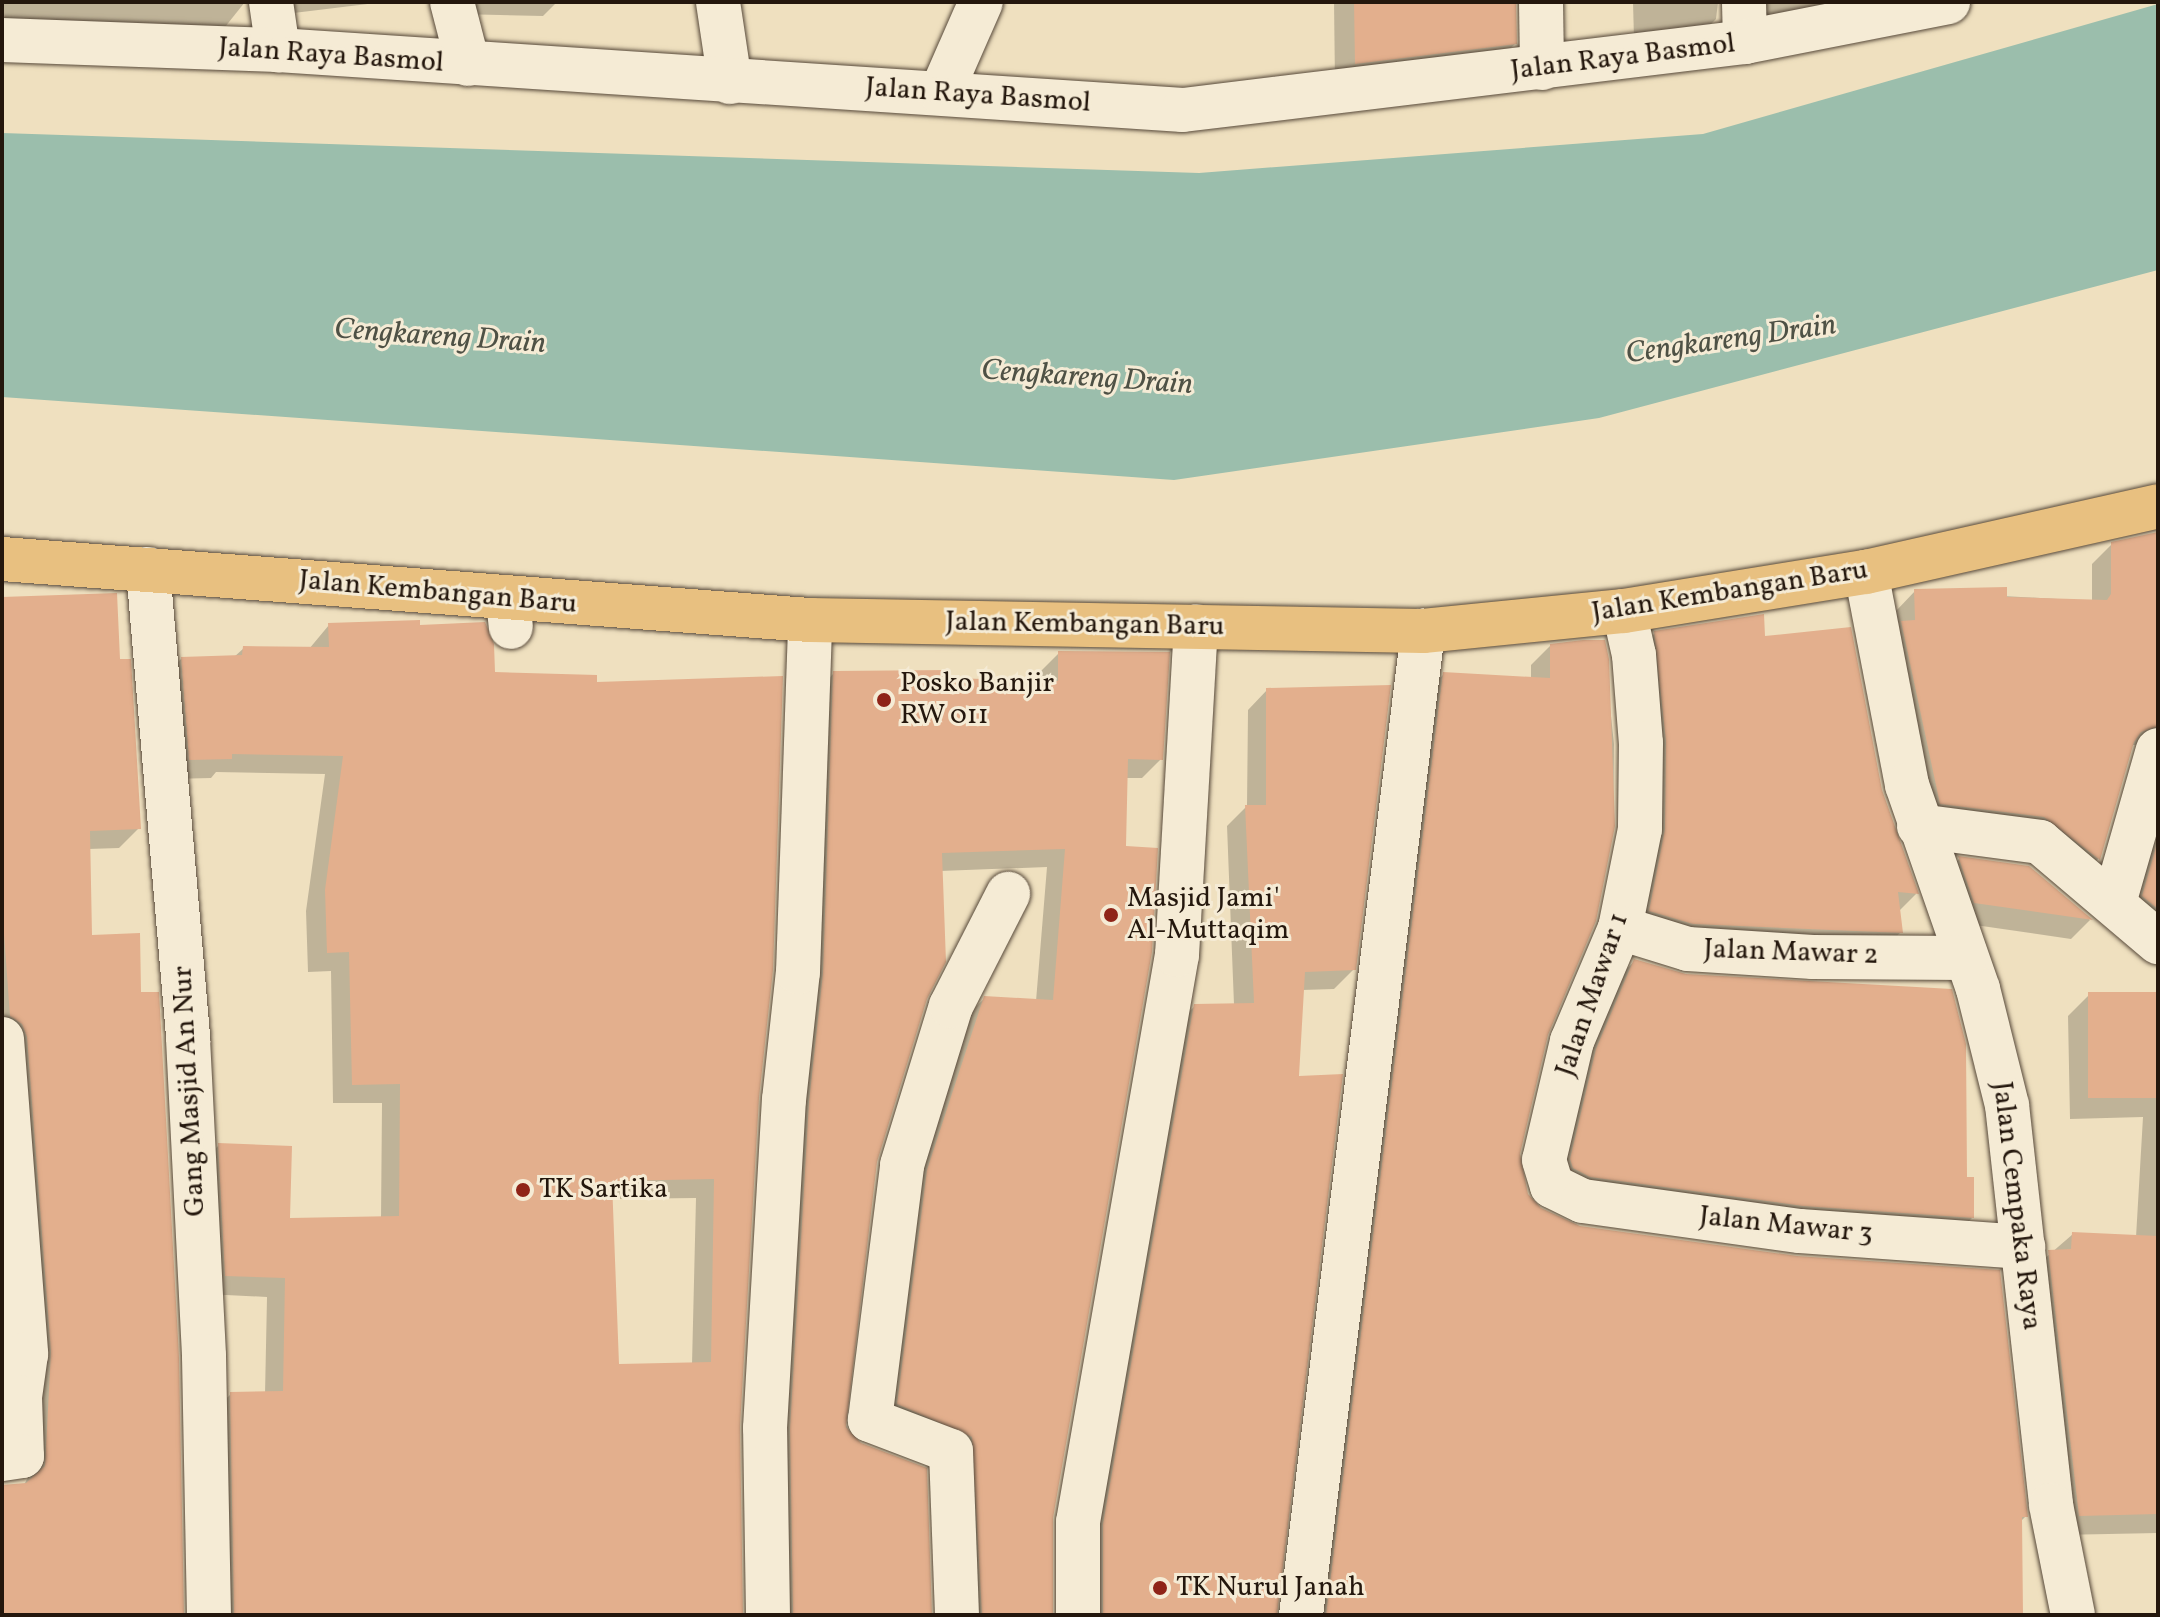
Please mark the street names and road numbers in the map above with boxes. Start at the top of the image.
street label: Jalan Raya Basmol [1509,28,1737,88]
street label: Jalan Raya Basmol [217,31,445,81]
street label: Jalan Raya Basmol [864,71,1092,121]
street label: Jalan Kembangan Baru [1590,554,1870,630]
street label: Jalan Kembangan Baru [297,564,579,622]
street label: Jalan Kembangan Baru [945,606,1225,644]
street label: Jalan Mawar 1 [1549,909,1637,1081]
street label: Jalan Mawar 2 [1703,933,1879,973]
street label: Gang Masjid An Nur [167,965,213,1217]
street label: Jalan Cempaka Raya [1984,1080,2048,1332]
street label: Jalan Mawar 3 [1698,1200,1874,1252]

